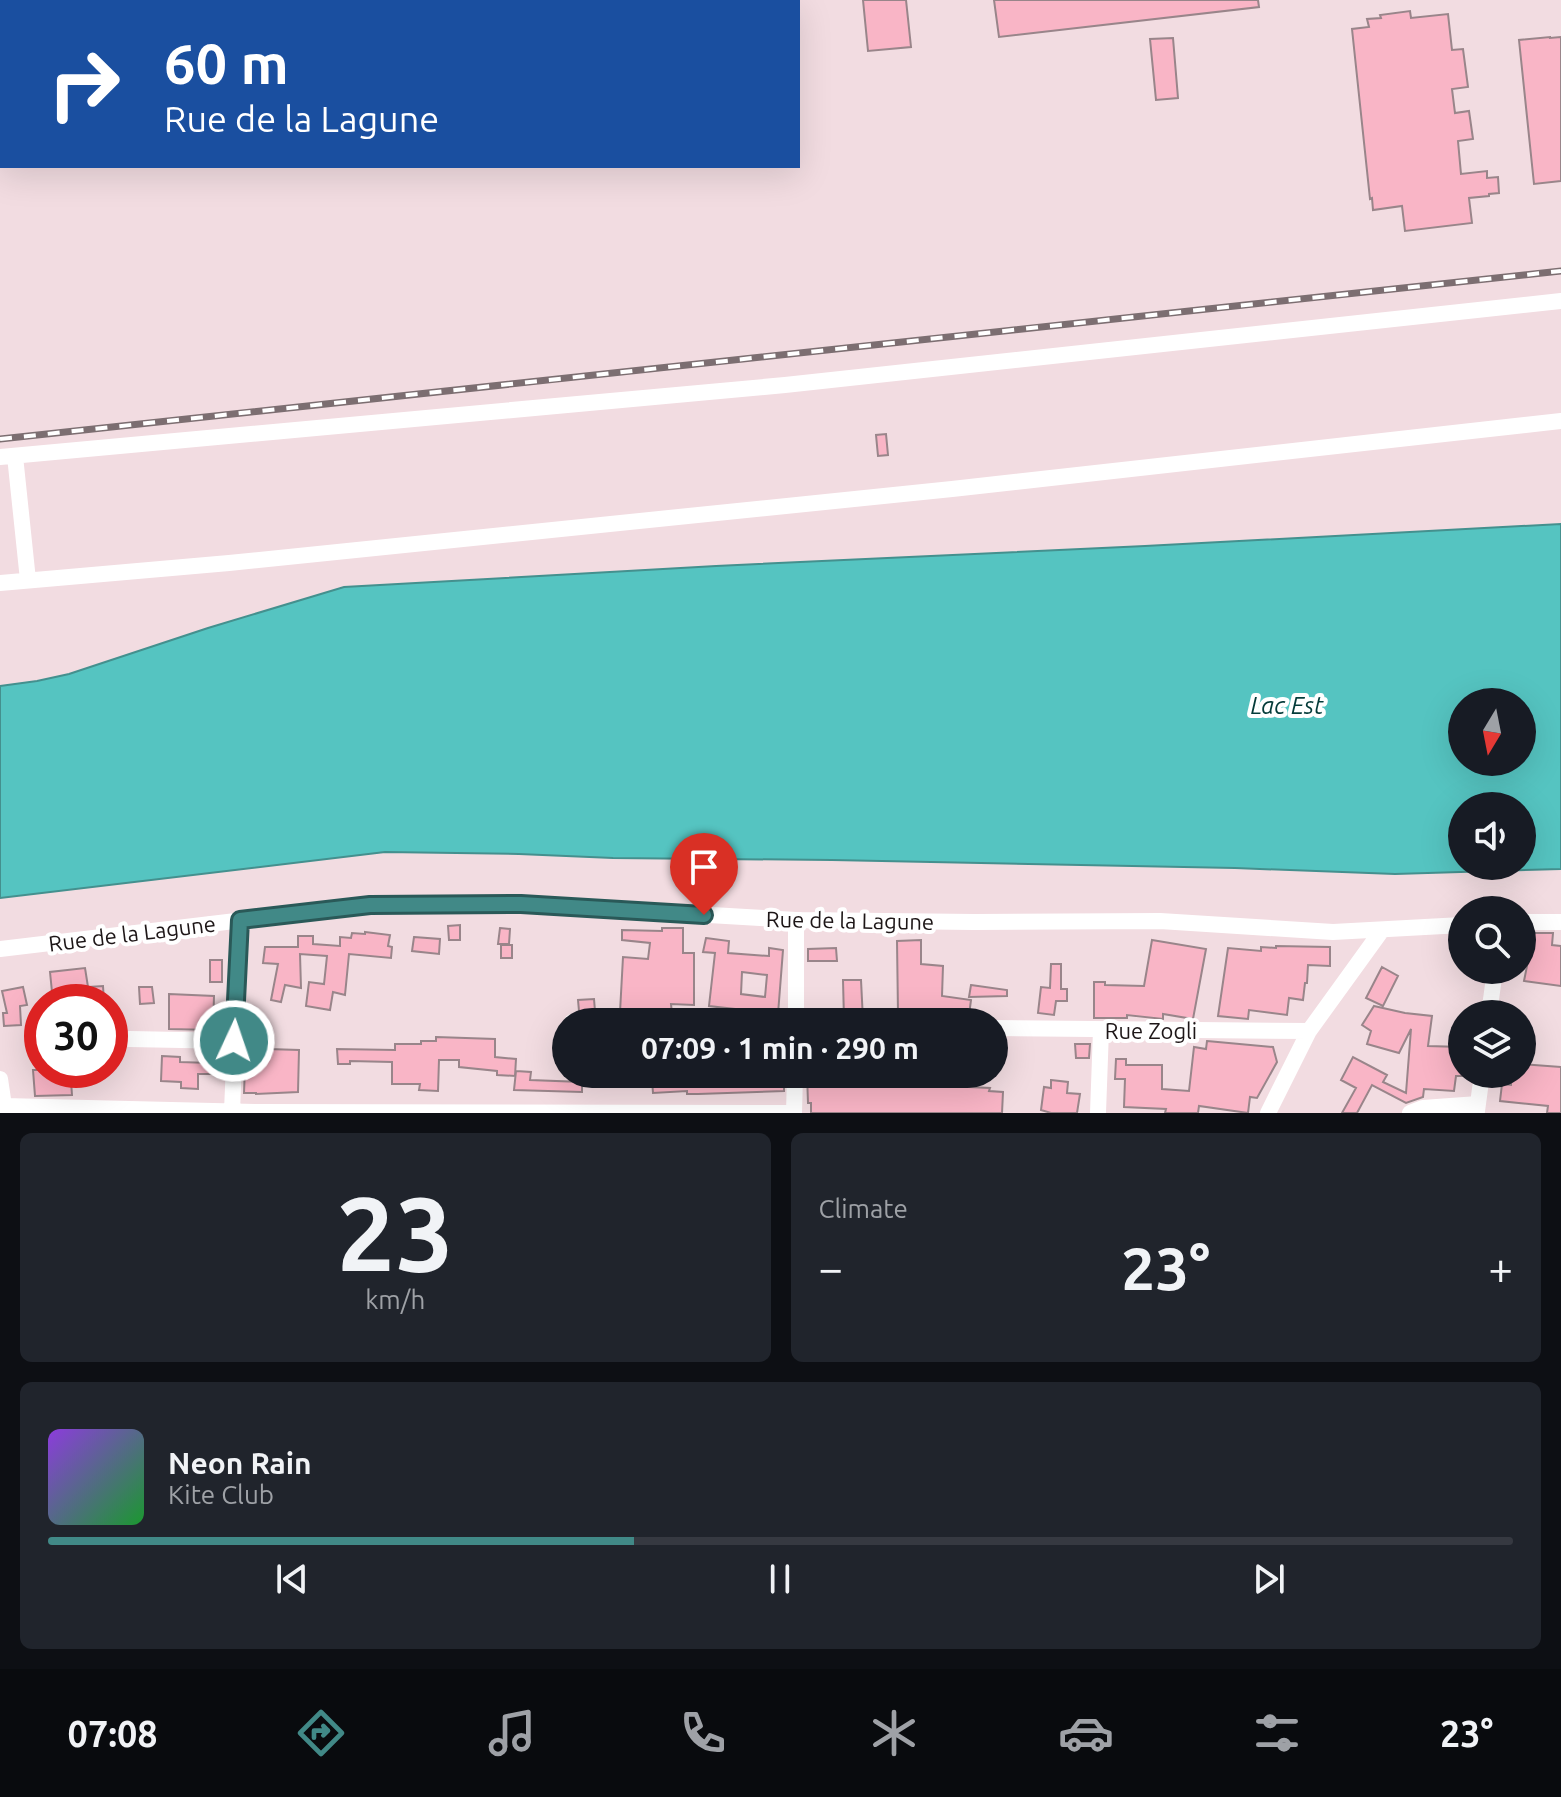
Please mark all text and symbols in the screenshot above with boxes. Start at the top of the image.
icon: right [32,32,136,136]
text: 60 m [164,32,289,95]
text: Rue de la Lagune [164,98,439,139]
north arrow [1448,688,1536,776]
map controls [1448,688,1536,1088]
water label: Lac Est [1250,692,1324,719]
button: sound [1448,792,1536,880]
pin [670,833,738,915]
icon: arrive [682,845,726,889]
button: search [1448,896,1536,984]
street label: Rue de la Lagune [766,906,934,934]
street label: Rue de la Lagune [47,910,217,956]
speed limit sign: 30 [24,984,128,1088]
position arrow [192,999,276,1083]
button: layers [1448,1000,1536,1088]
street label: Rue Zogli [1105,1018,1197,1043]
text: 07:09 · 1 min · 290 m [641,1031,919,1065]
text: 23 [337,1174,454,1291]
text: Climate [819,1194,908,1223]
text: 23° [1121,1234,1210,1301]
text: − [819,1243,843,1292]
text: + [1488,1243,1513,1292]
text: km/h [365,1285,425,1314]
text: Neon Rain [168,1446,312,1480]
text: Kite Club [168,1480,274,1509]
icon: previous [270,1557,314,1601]
icon: pause [758,1557,802,1601]
icon: next [1247,1557,1291,1601]
icon: directions [293,1705,349,1761]
icon: music [484,1705,540,1761]
icon: phone [675,1705,731,1761]
icon: climate [866,1705,922,1761]
icon: car [1058,1705,1114,1761]
icon: filters [1249,1705,1305,1761]
text: 07:08 [68,1713,158,1754]
text: 23° [1440,1713,1493,1754]

